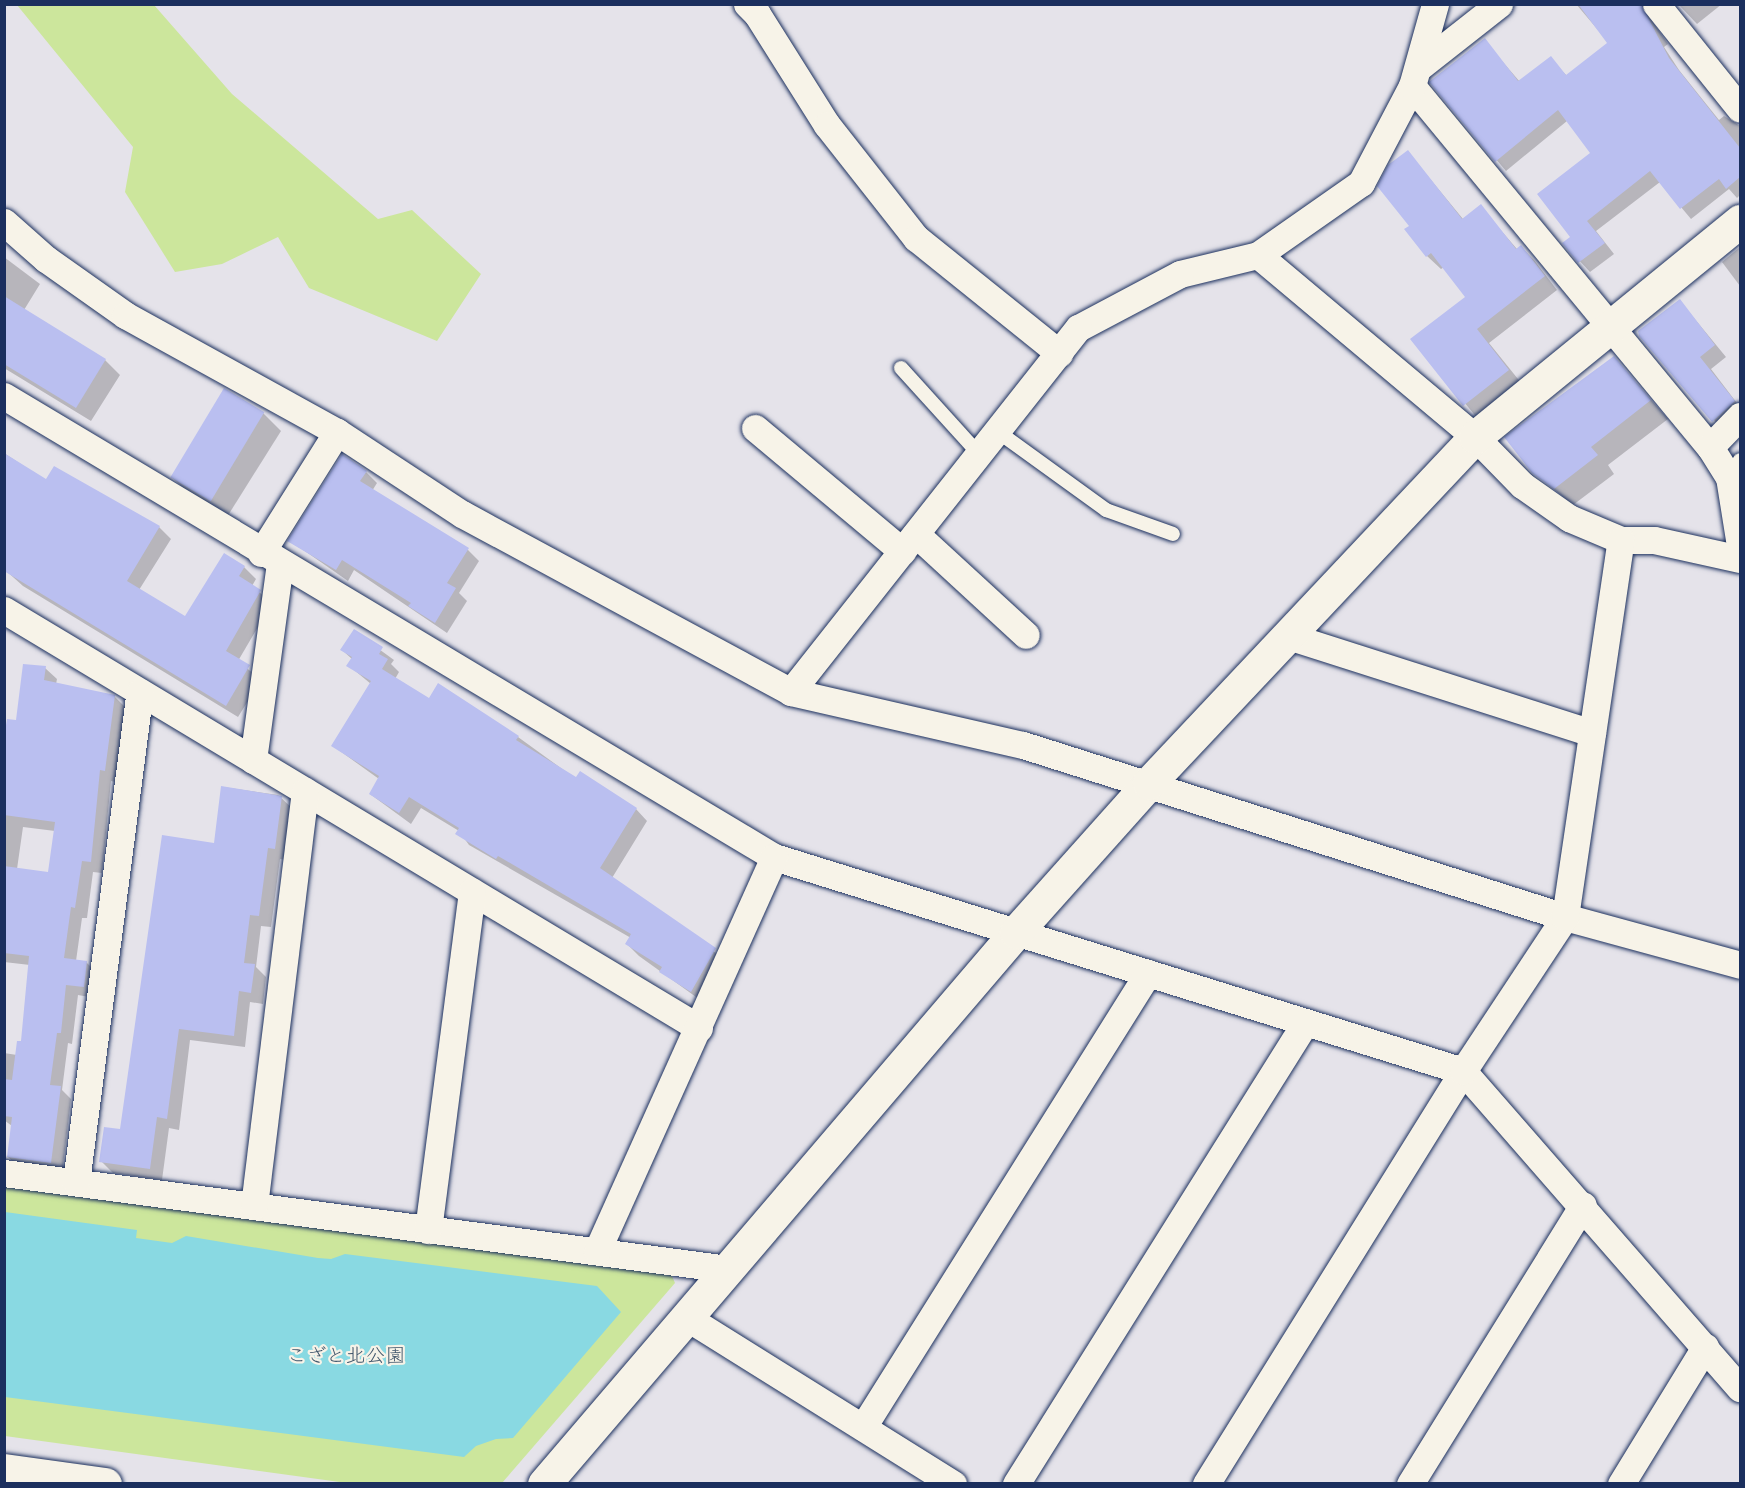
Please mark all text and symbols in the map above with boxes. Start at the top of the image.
park label: こざと北公園 [286,1345,406,1369]

